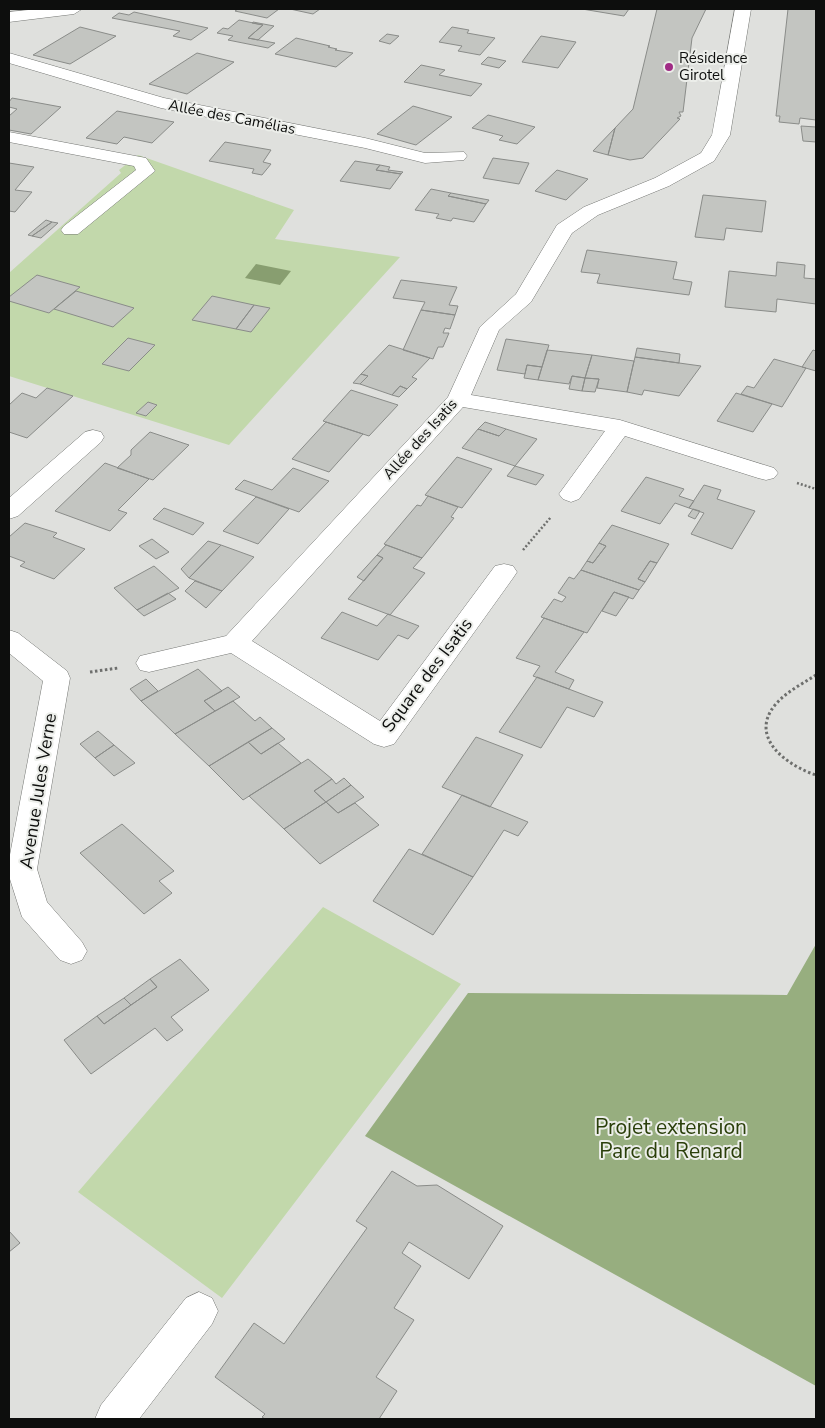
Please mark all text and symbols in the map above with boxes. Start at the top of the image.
place label: Résidence Girotel [679,48,748,85]
marker: Résidence Girotel [663,61,675,73]
street label: Allée des Camélias [167,95,297,139]
street label: Allée des Isatis [378,394,462,484]
street label: Square des Isatis [376,613,478,737]
street label: Avenue Jules Verne [14,712,62,870]
park label: Projet extension Parc du Renard [595,1113,747,1165]

